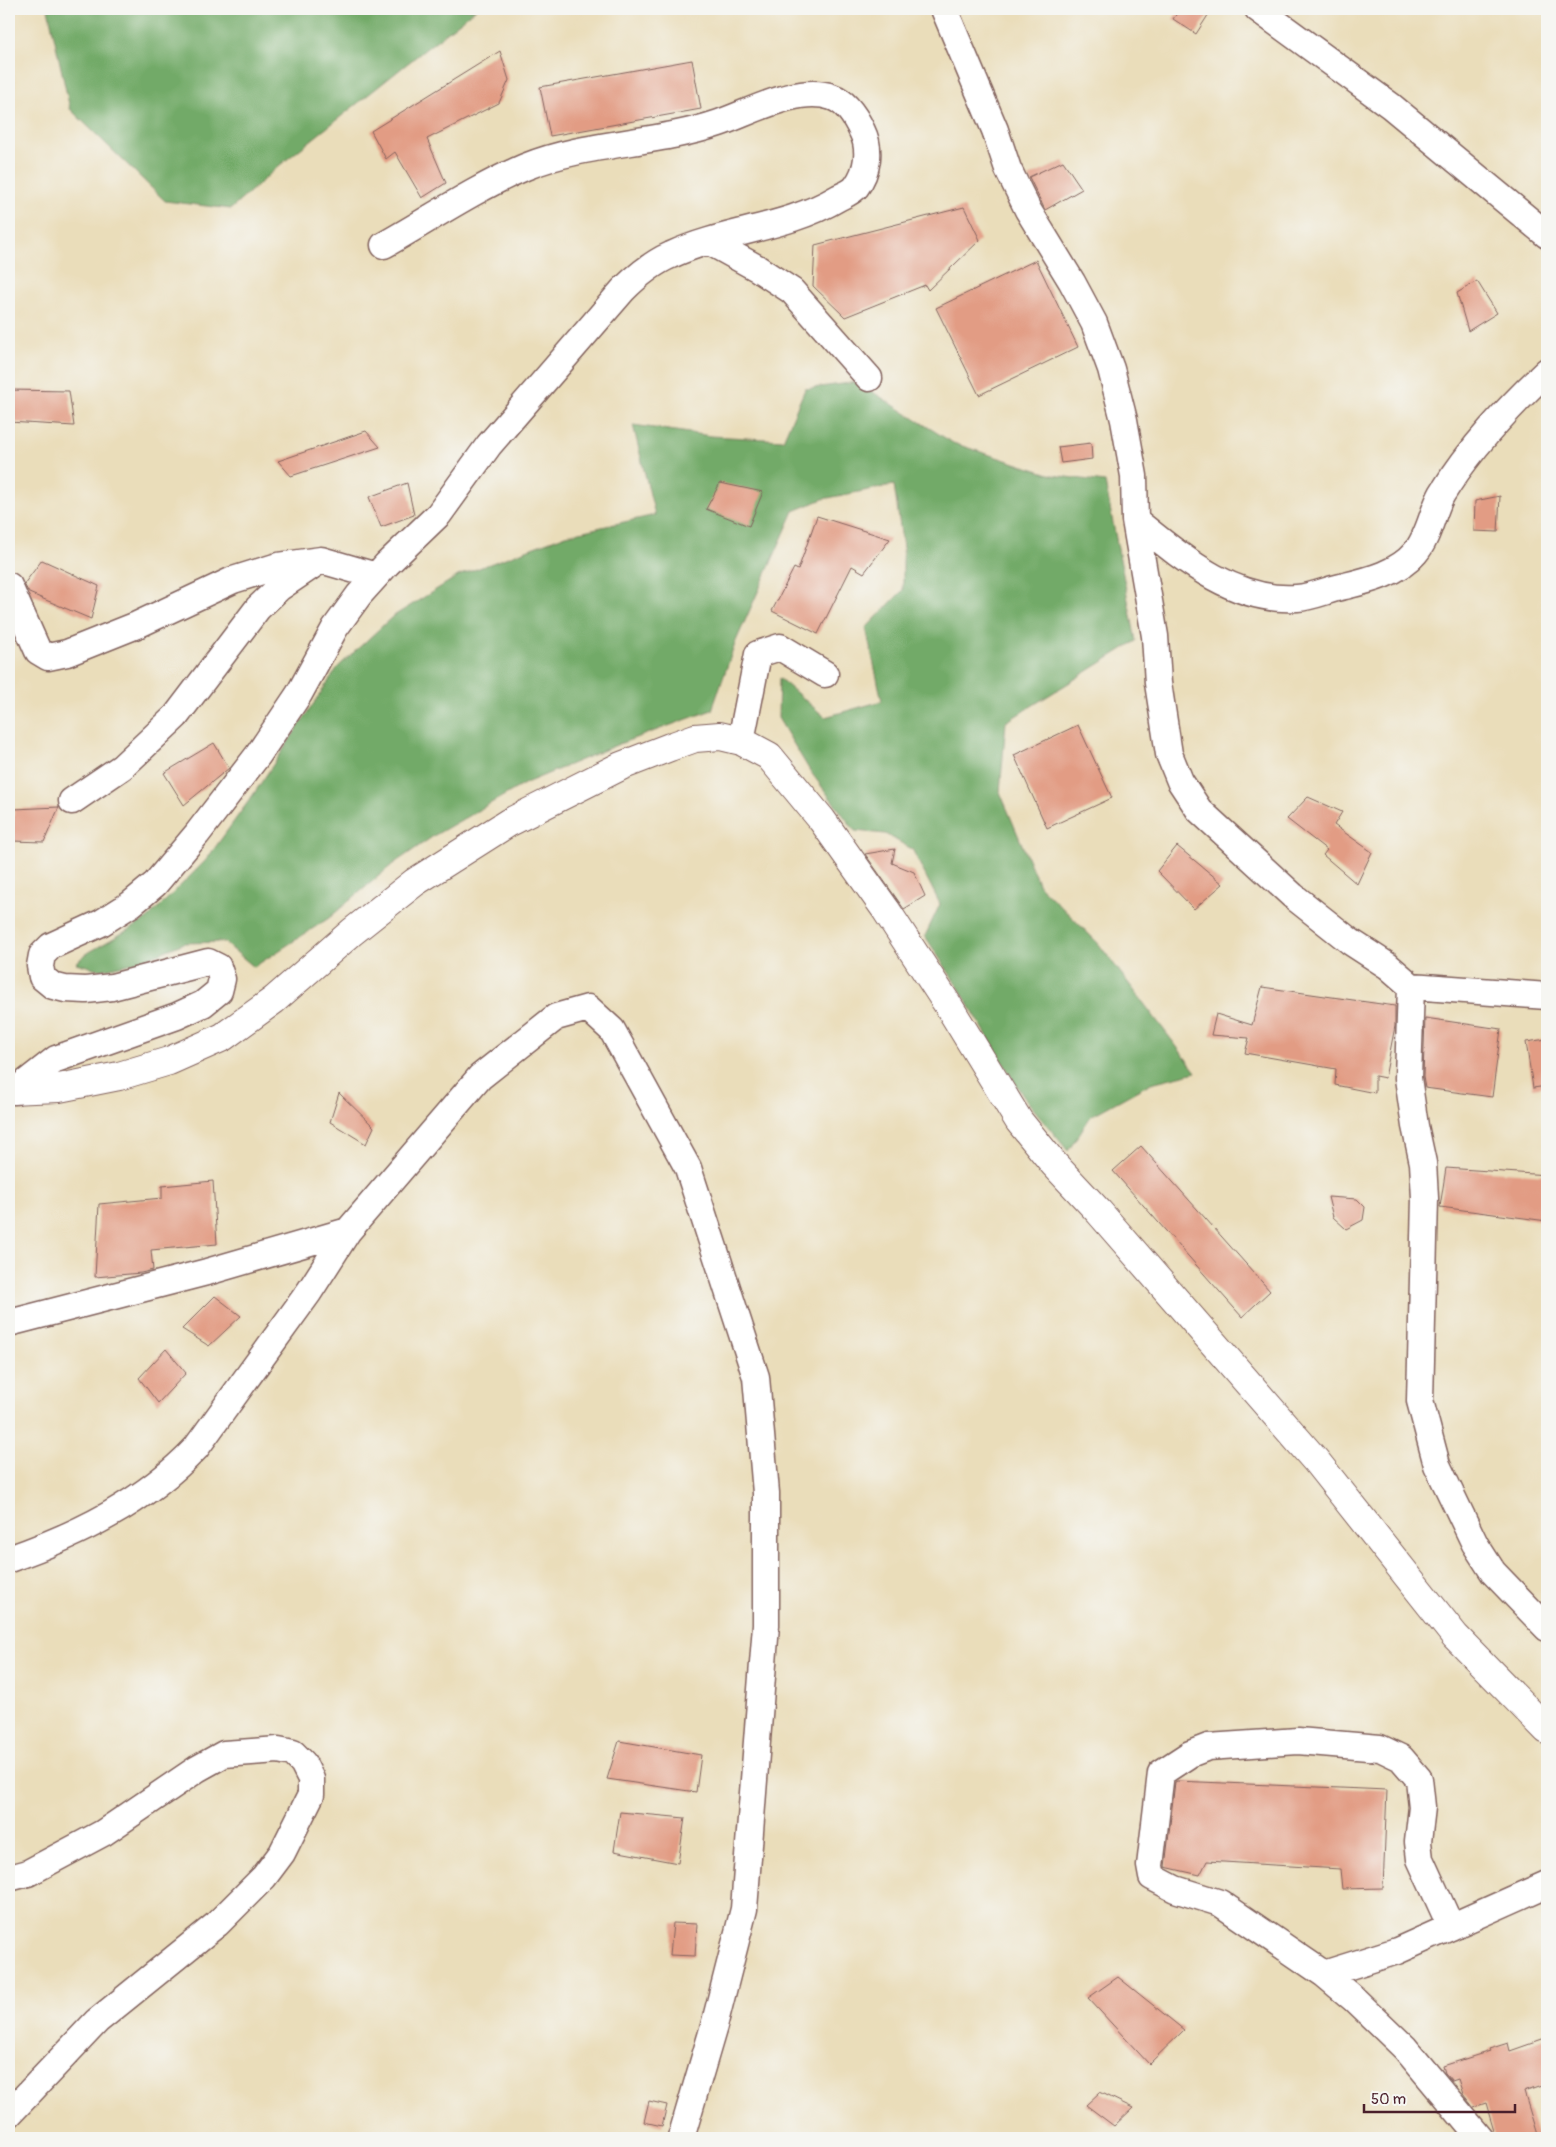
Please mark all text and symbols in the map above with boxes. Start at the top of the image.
scale bar [1364,2082,1515,2114]
text: 50 m [1371,2090,1406,2109]

